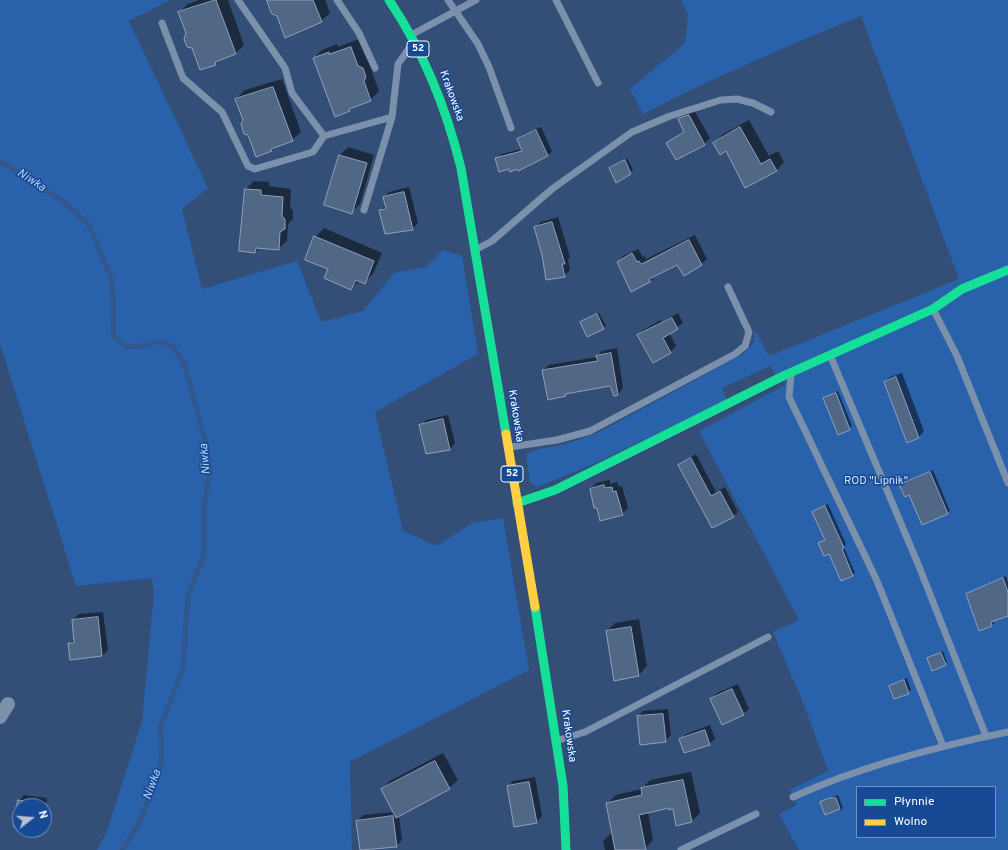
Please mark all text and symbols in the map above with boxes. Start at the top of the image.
road number: 52 [407,41,429,57]
street label: Krakowska [436,69,466,123]
water label: Niwka [14,166,48,196]
street label: Krakowska [504,389,526,443]
water label: Niwka [197,443,215,475]
road number: 52 [501,466,523,482]
park label: ROD "Lipnik" [844,475,908,489]
street label: Krakowska [558,709,578,763]
water label: Niwka [141,768,165,802]
legend [856,786,996,838]
text: Płynnie [894,794,934,810]
north arrow [12,798,52,838]
text: N [35,809,50,821]
text: Wolno [894,814,927,830]

